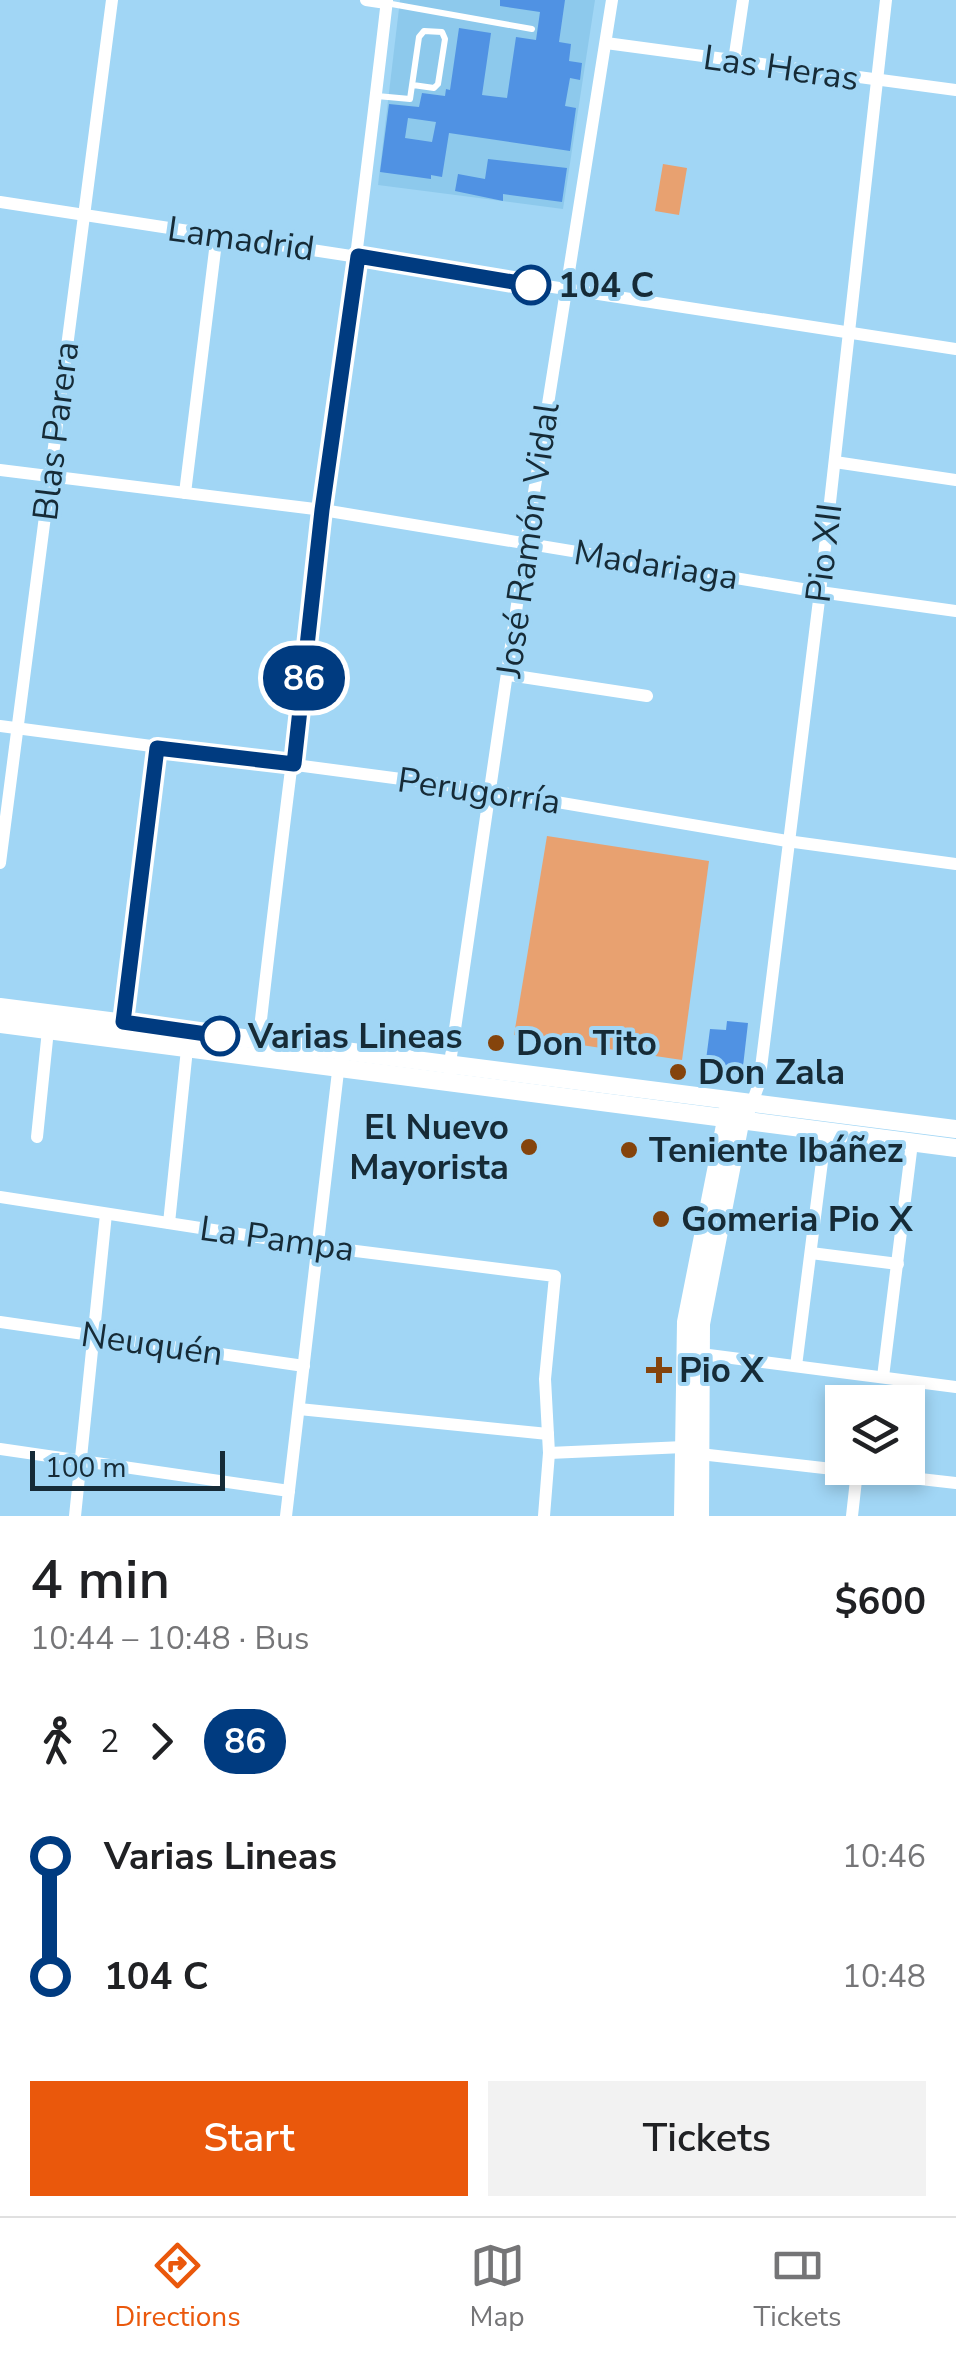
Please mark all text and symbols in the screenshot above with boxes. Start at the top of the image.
street label: Las Heras [700,34,862,102]
street label: Lamadrid [165,205,317,273]
place label: 104 C [558,262,654,309]
marker: 104 C [512,266,550,304]
street label: Blas Parera [22,339,90,523]
street label: José Ramón Vidal [485,399,571,681]
street label: Pio XII [795,501,853,605]
street label: Madariaga [570,529,742,601]
line badge: 86 [259,646,349,710]
text: 86 [283,655,325,702]
street label: Perugorría [395,756,563,826]
place label: Varias Lineas [247,1013,463,1060]
marker: Varias Lineas [201,1017,239,1055]
place label: Don Tito [516,1020,657,1067]
marker: Don Tito [485,1032,507,1054]
place label: Don Zala [698,1049,845,1096]
marker: Don Zala [667,1061,689,1083]
place label: El Nuevo Mayorista [349,1104,509,1191]
place label: Teniente Ibáñez [649,1127,903,1174]
marker: El Nuevo Mayorista [518,1136,540,1158]
marker: Teniente Ibáñez [618,1139,640,1161]
place label: Gomeria Pio X [681,1196,913,1243]
street label: La Pampa [197,1205,357,1273]
marker: Gomeria Pio X [650,1208,672,1230]
street label: Neuquén [78,1311,226,1377]
place label: Pio X [679,1347,764,1394]
marker: Pio X [648,1359,670,1381]
map controls [825,1385,925,1485]
button: layers [825,1385,925,1485]
scale bar [30,1446,225,1490]
text: 100 m [45,1449,127,1487]
text: 4 min [30,1542,170,1617]
text: $600 [835,1576,926,1627]
text: 10:44 – 10:48 · Bus [30,1617,309,1660]
icon: walk [30,1714,85,1769]
icon: forward [134,1714,189,1769]
text: 86 [224,1718,266,1765]
text: 2 [100,1720,119,1763]
text: Varias Lineas [104,1831,337,1882]
text: 10:46 [842,1835,926,1878]
text: 104 C [104,1951,208,2002]
text: 10:48 [842,1955,926,1998]
button: Start [30,2081,468,2196]
button: Tickets [488,2081,926,2196]
tab: Directions [114,2238,241,2336]
tab: Map [470,2238,525,2336]
tab: Tickets [753,2238,842,2336]

